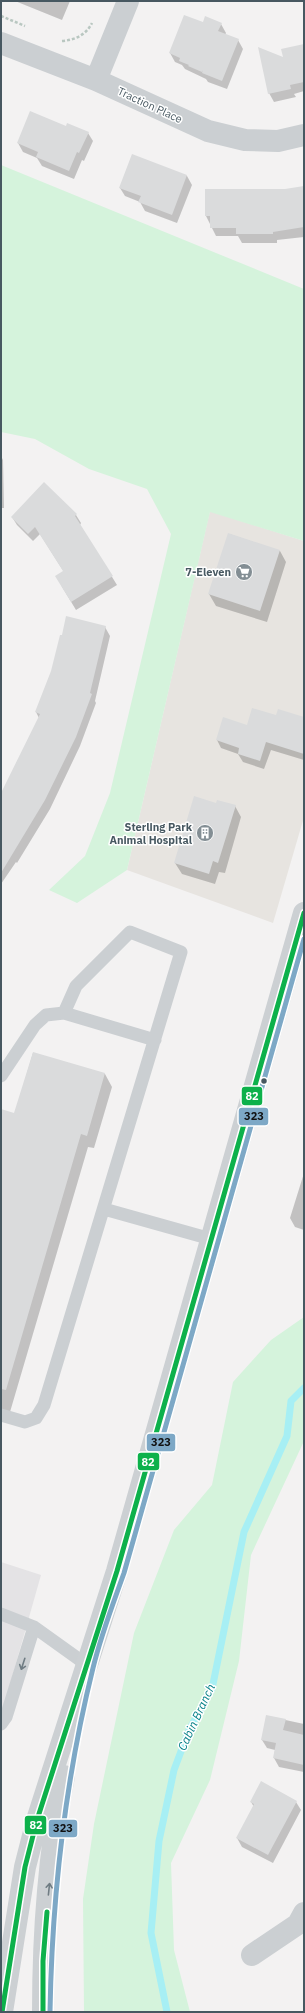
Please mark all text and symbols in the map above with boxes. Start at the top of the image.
street label: Traction Place [115,84,185,126]
supermarket icon: 7-Eleven [234,562,254,582]
place label: 7-Eleven [185,565,231,579]
place label: Sterling Park Animal Hospital [109,820,193,847]
building icon: Sterling Park Animal Hospital [195,823,215,843]
unlabelled marker [259,1076,269,1086]
line badge: 82 [241,1086,263,1106]
text: 82 [245,1089,259,1103]
line badge: 323 [238,1107,269,1126]
text: 323 [244,1109,264,1123]
line badge: 323 [146,1433,176,1452]
text: 323 [151,1435,171,1449]
line badge: 82 [137,1452,160,1471]
text: 82 [141,1455,155,1469]
one-way arrow [19,1657,26,1670]
water label: Cabin Branch [174,1681,218,1753]
line badge: 82 [24,1815,47,1835]
text: 82 [29,1818,43,1832]
line badge: 323 [48,1819,78,1838]
text: 323 [53,1821,73,1835]
one-way arrow [45,1883,53,1896]

